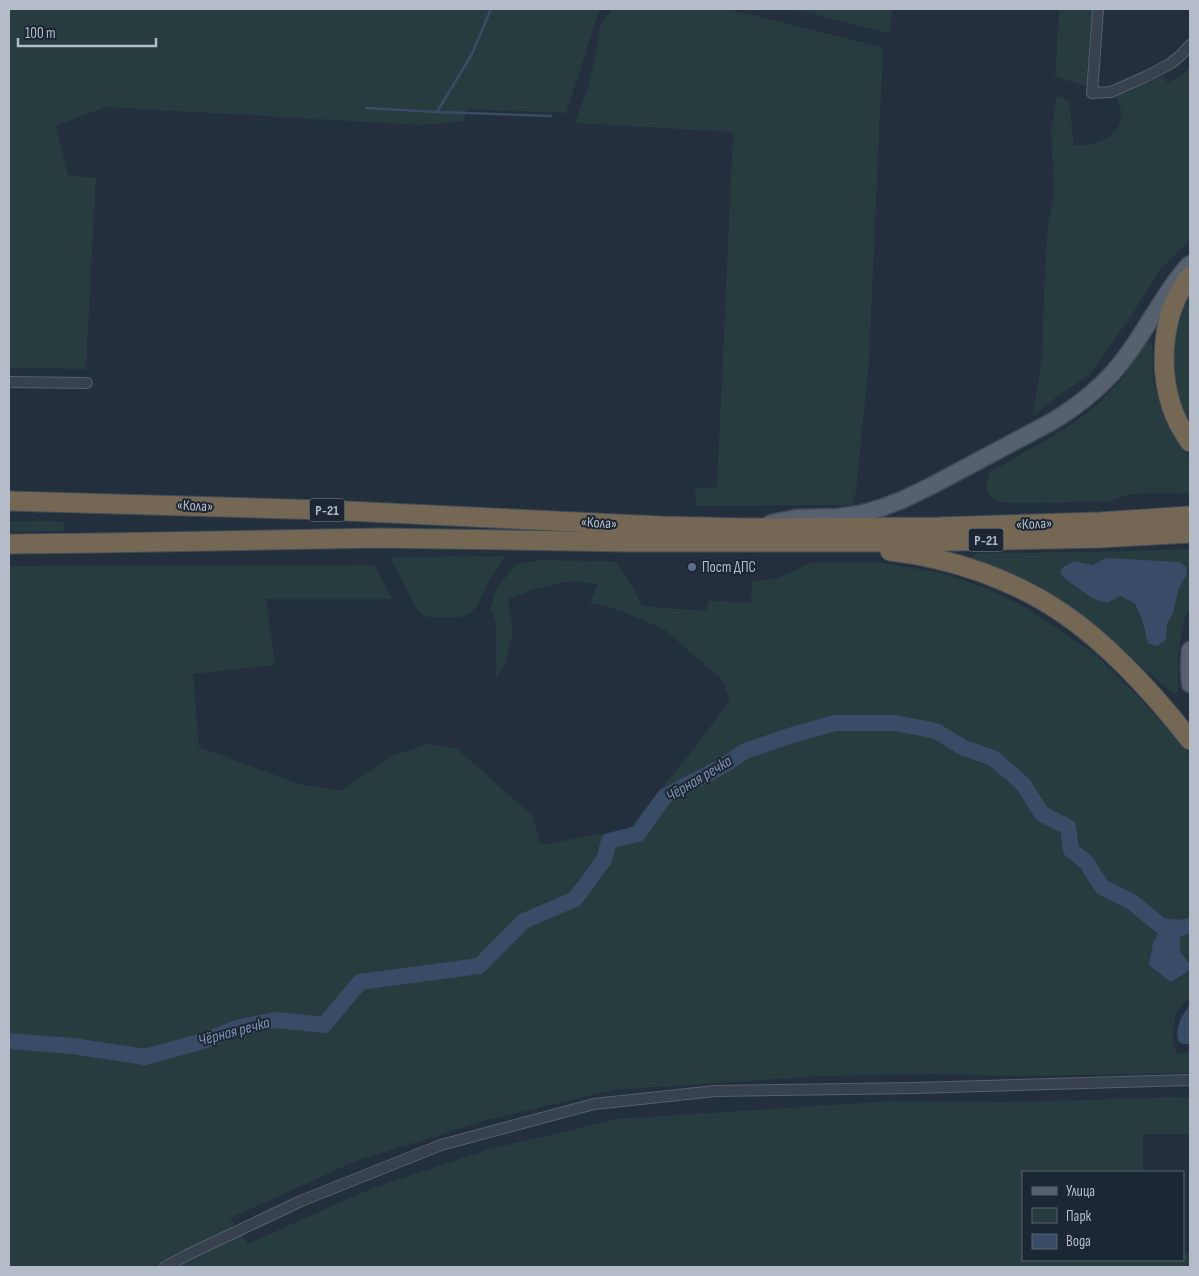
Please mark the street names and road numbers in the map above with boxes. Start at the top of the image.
street label: «Кола» [177,496,213,516]
road number: Р-21 [310,498,344,522]
street label: «Кола» [581,513,618,533]
street label: «Кола» [1016,514,1052,534]
road number: Р-21 [968,528,1004,552]

